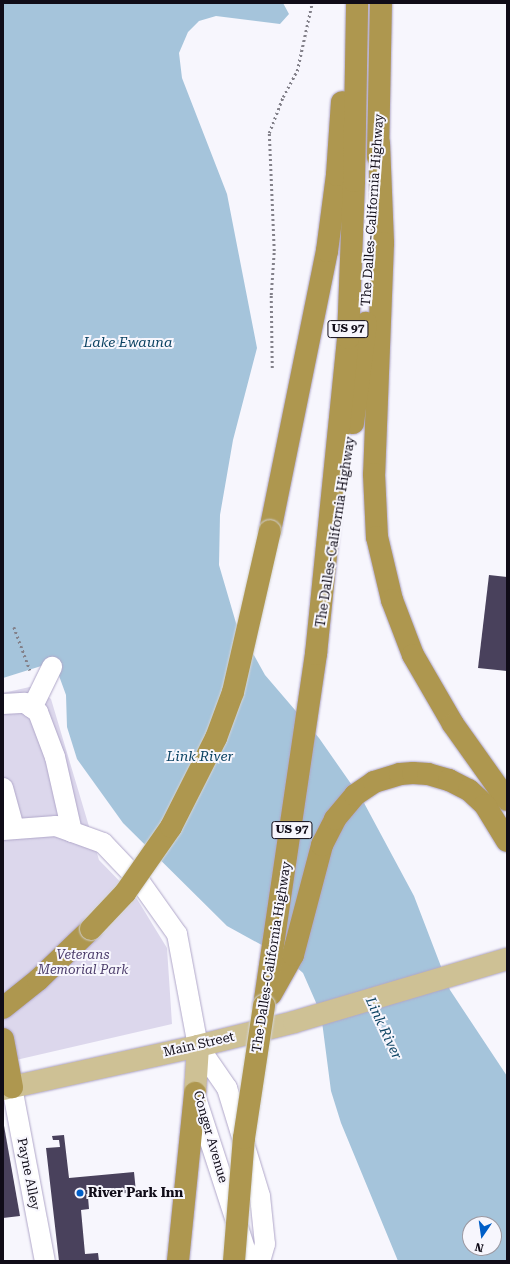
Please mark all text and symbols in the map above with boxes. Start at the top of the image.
street label: The Dalles-California Highway [358,113,388,307]
road number: US 97 [327,319,369,339]
water label: Lake Ewauna [84,334,172,350]
street label: The Dalles-California Highway [313,435,359,629]
water label: Link River [167,748,233,764]
road number: US 97 [271,820,313,840]
street label: The Dalles-California Highway [249,860,295,1054]
park label: Veterans Memorial Park [38,948,128,979]
water label: Link River [362,994,406,1062]
street label: Main Street [162,1029,236,1061]
street label: Conger Avenue [189,1089,231,1185]
street label: Payne Alley [13,1137,43,1211]
place label: River Park Inn [88,1185,183,1201]
marker: River Park Inn [75,1188,85,1198]
north arrow [462,1216,502,1256]
text: N [474,1240,485,1254]

